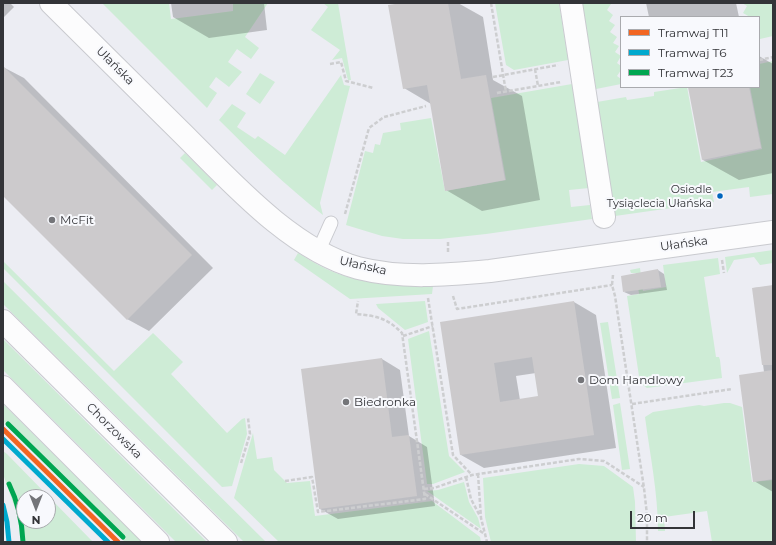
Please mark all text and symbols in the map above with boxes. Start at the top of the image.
legend [620,16,760,88]
text: Tramwaj T11 [658,25,729,40]
street label: Ułańska [93,44,137,88]
text: Tramwaj T6 [658,45,727,60]
text: Tramwaj T23 [658,65,733,80]
place label: Osiedle Tysiąclecia Ułańska [607,183,712,209]
marker: Osiedle Tysiąclecia Ułańska [715,191,725,201]
place label: McFit [60,213,94,227]
marker: McFit [47,215,57,225]
street label: Ułańska [659,234,709,254]
street label: Ułańska [338,254,388,278]
place label: Dom Handlowy [589,373,683,387]
marker: Dom Handlowy [576,375,586,385]
place label: Biedronka [354,395,416,409]
marker: Biedronka [341,397,351,407]
street label: Chorzowska [83,400,145,462]
north arrow [16,489,56,529]
scale bar [632,503,697,529]
text: 20 m [637,510,668,525]
text: N [32,513,40,527]

